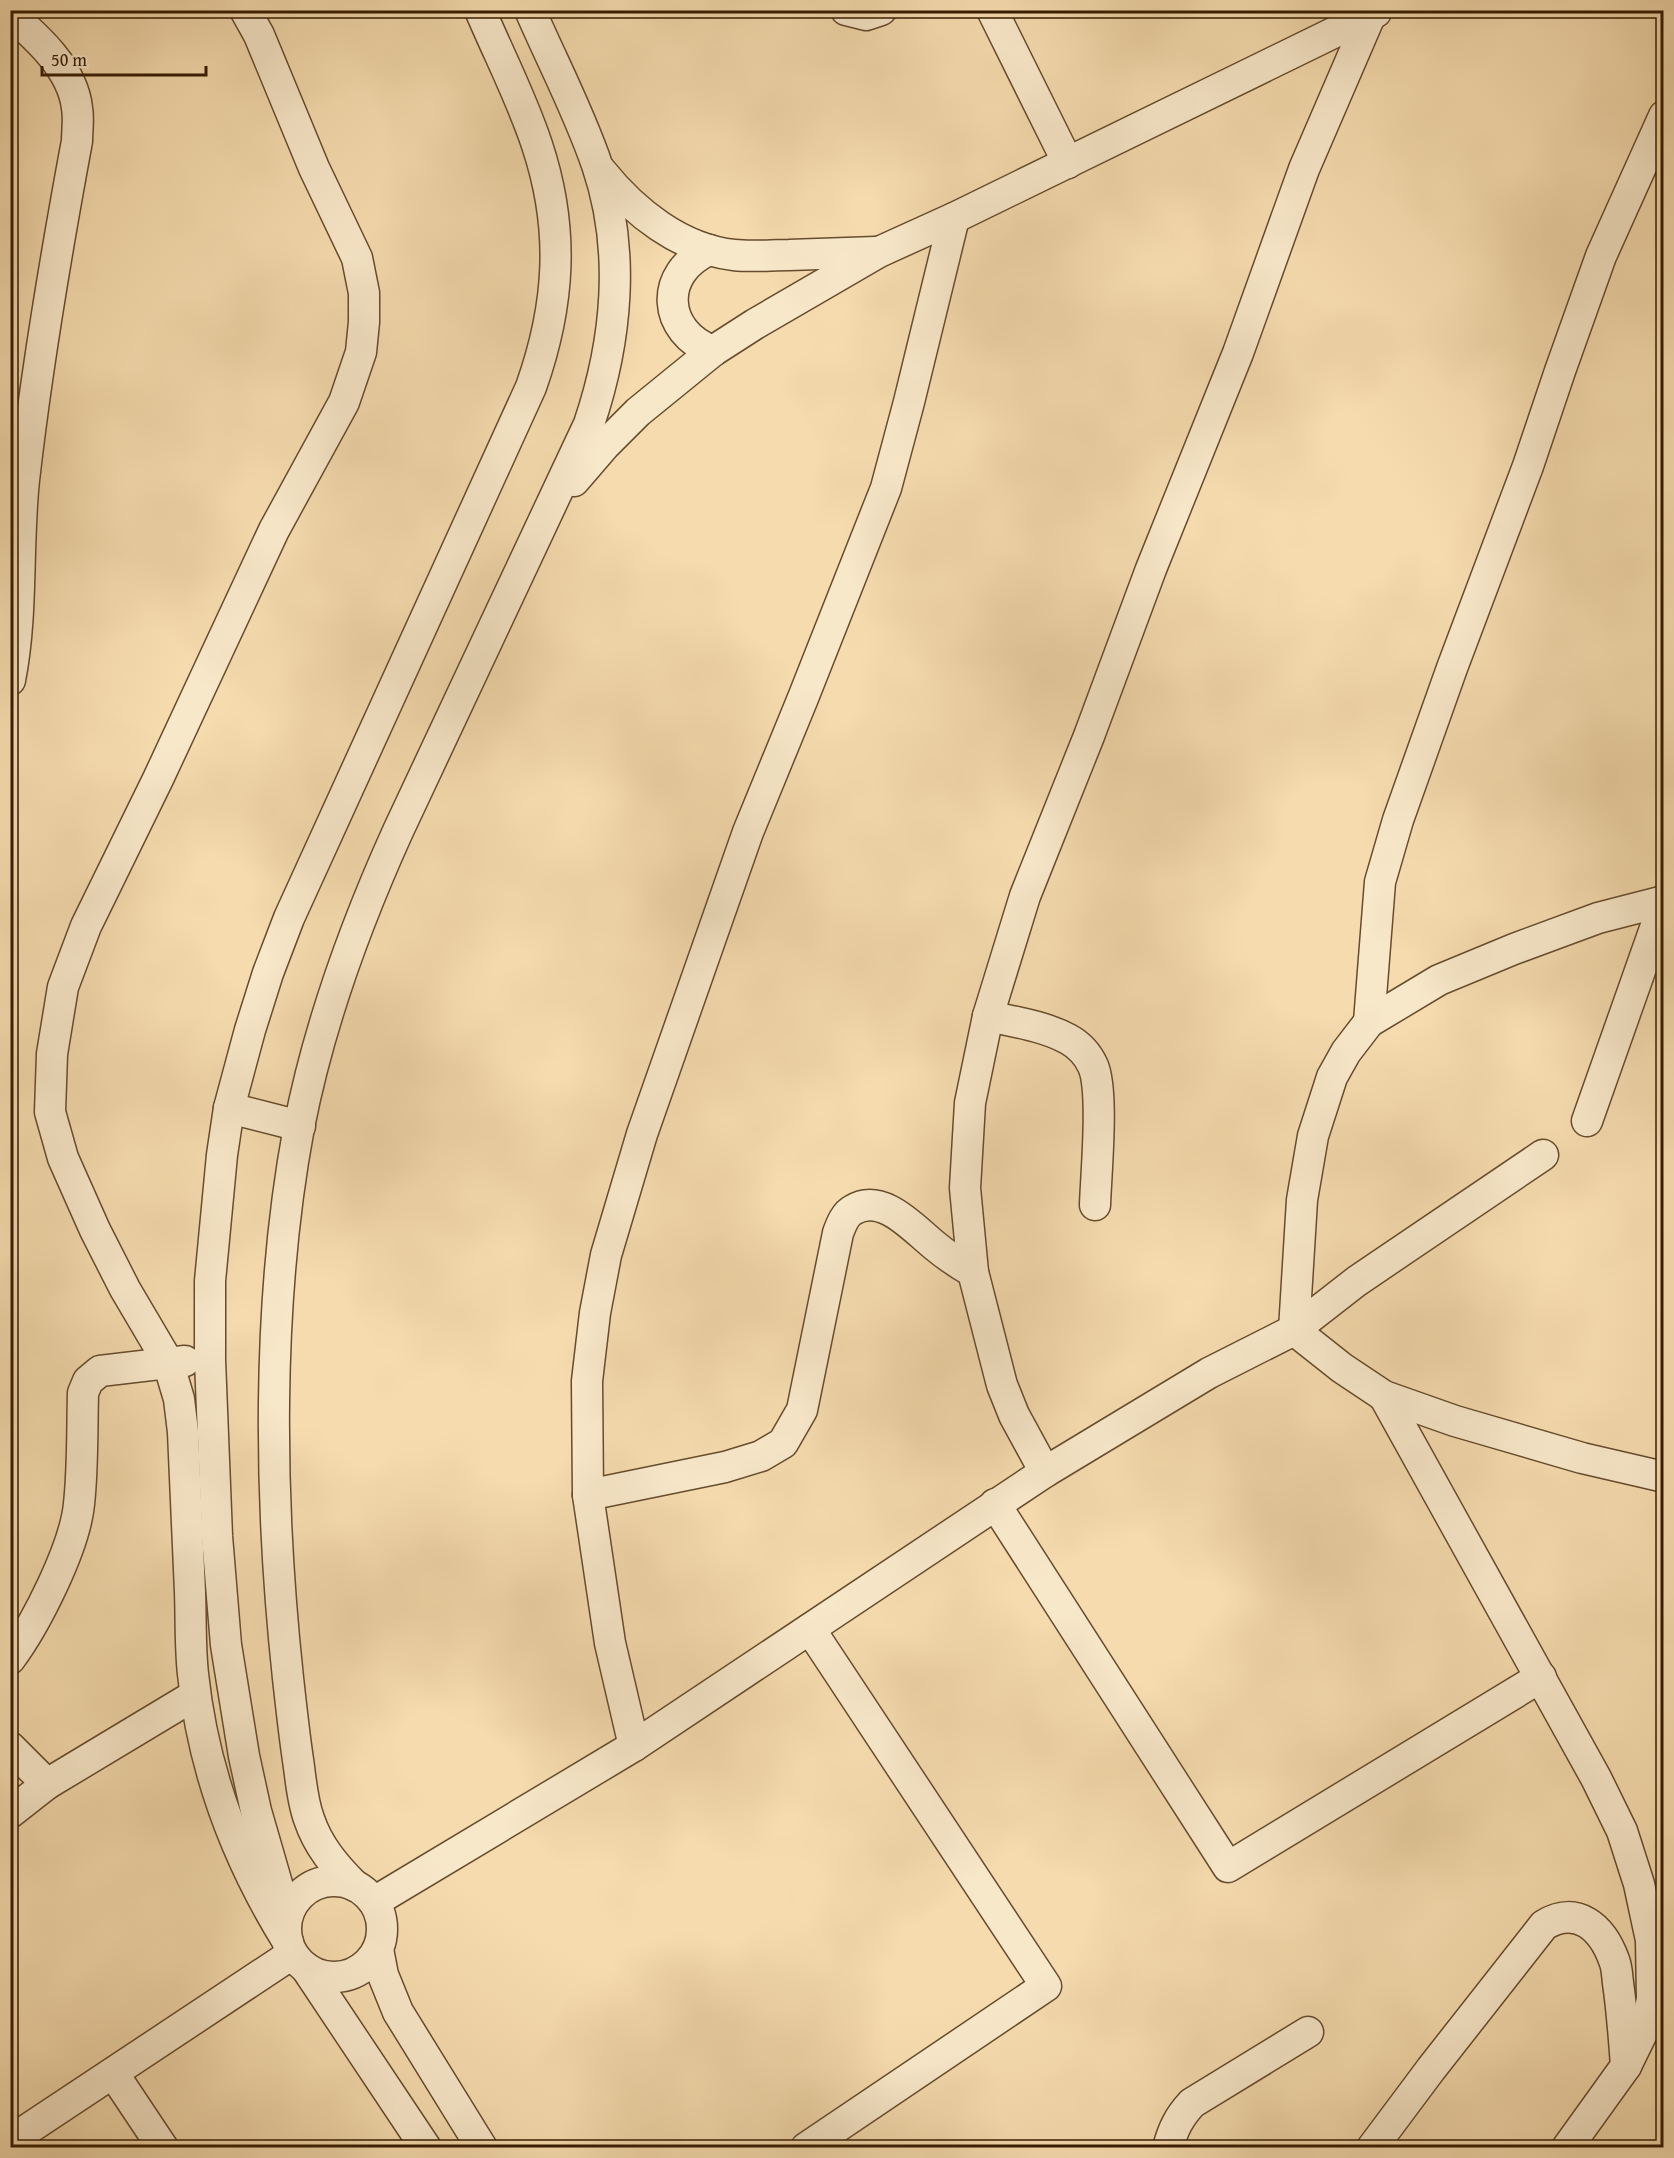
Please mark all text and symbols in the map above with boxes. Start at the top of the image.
scale bar [42,39,206,77]
text: 50 m [51,46,87,73]

